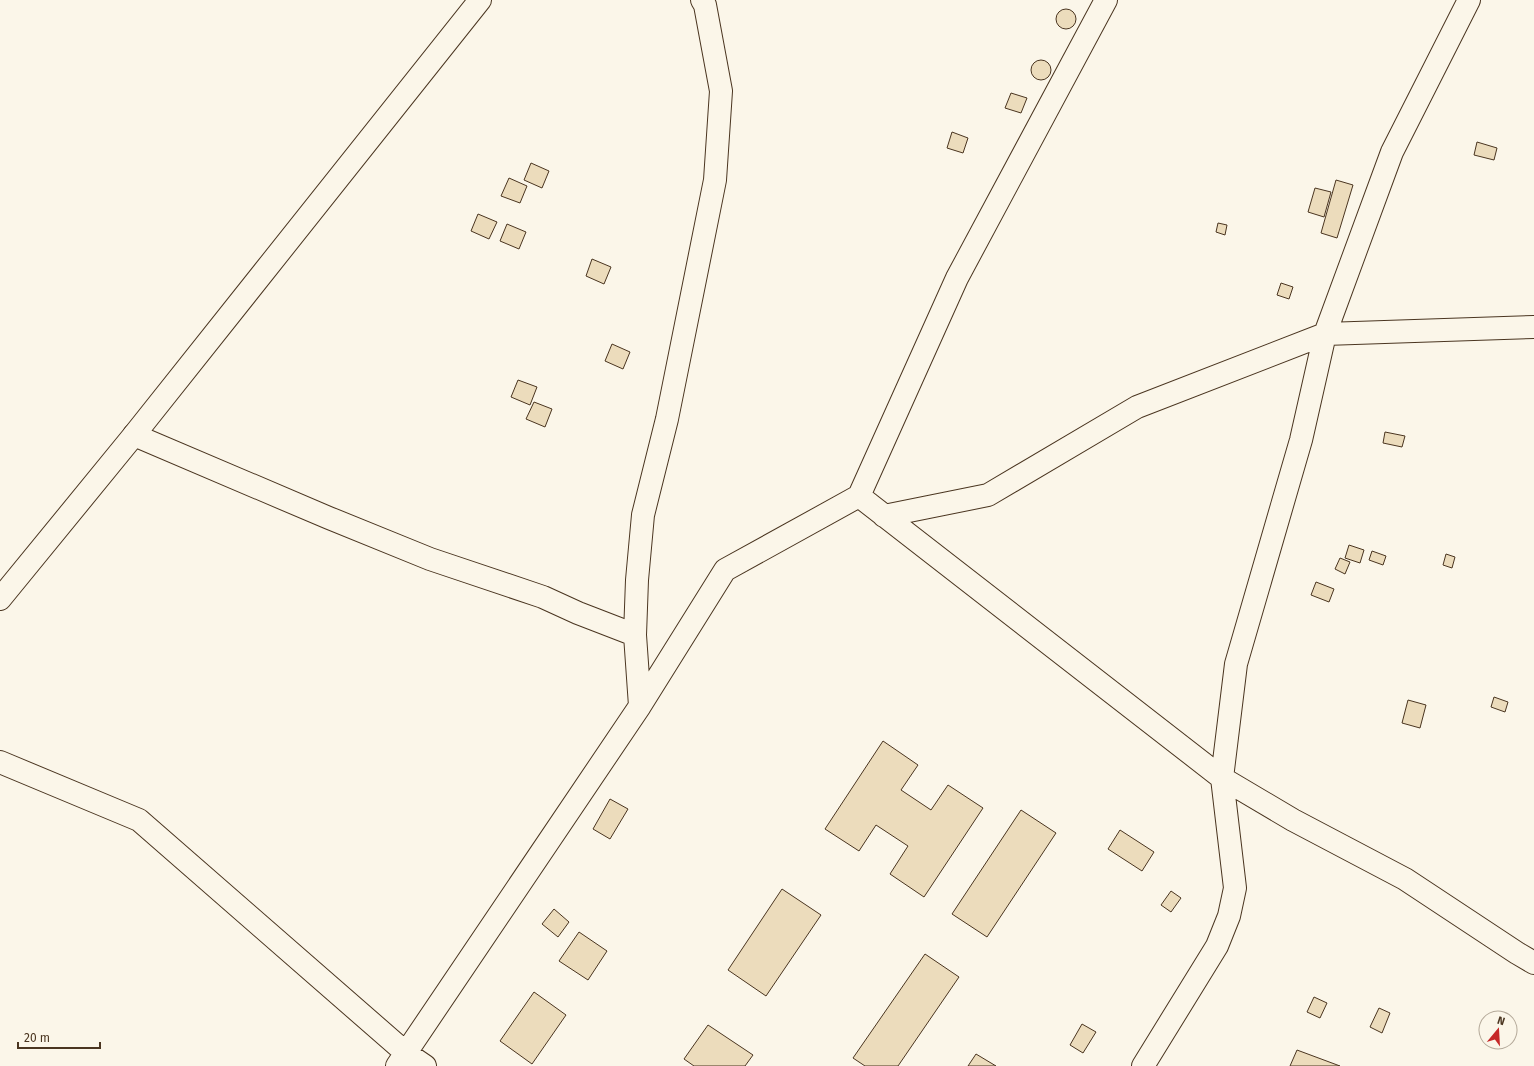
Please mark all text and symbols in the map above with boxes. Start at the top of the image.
north arrow [1478,1010,1518,1050]
text: N [1495,1014,1506,1028]
scale bar [18,1024,100,1050]
text: 20 m [24,1031,50,1045]

